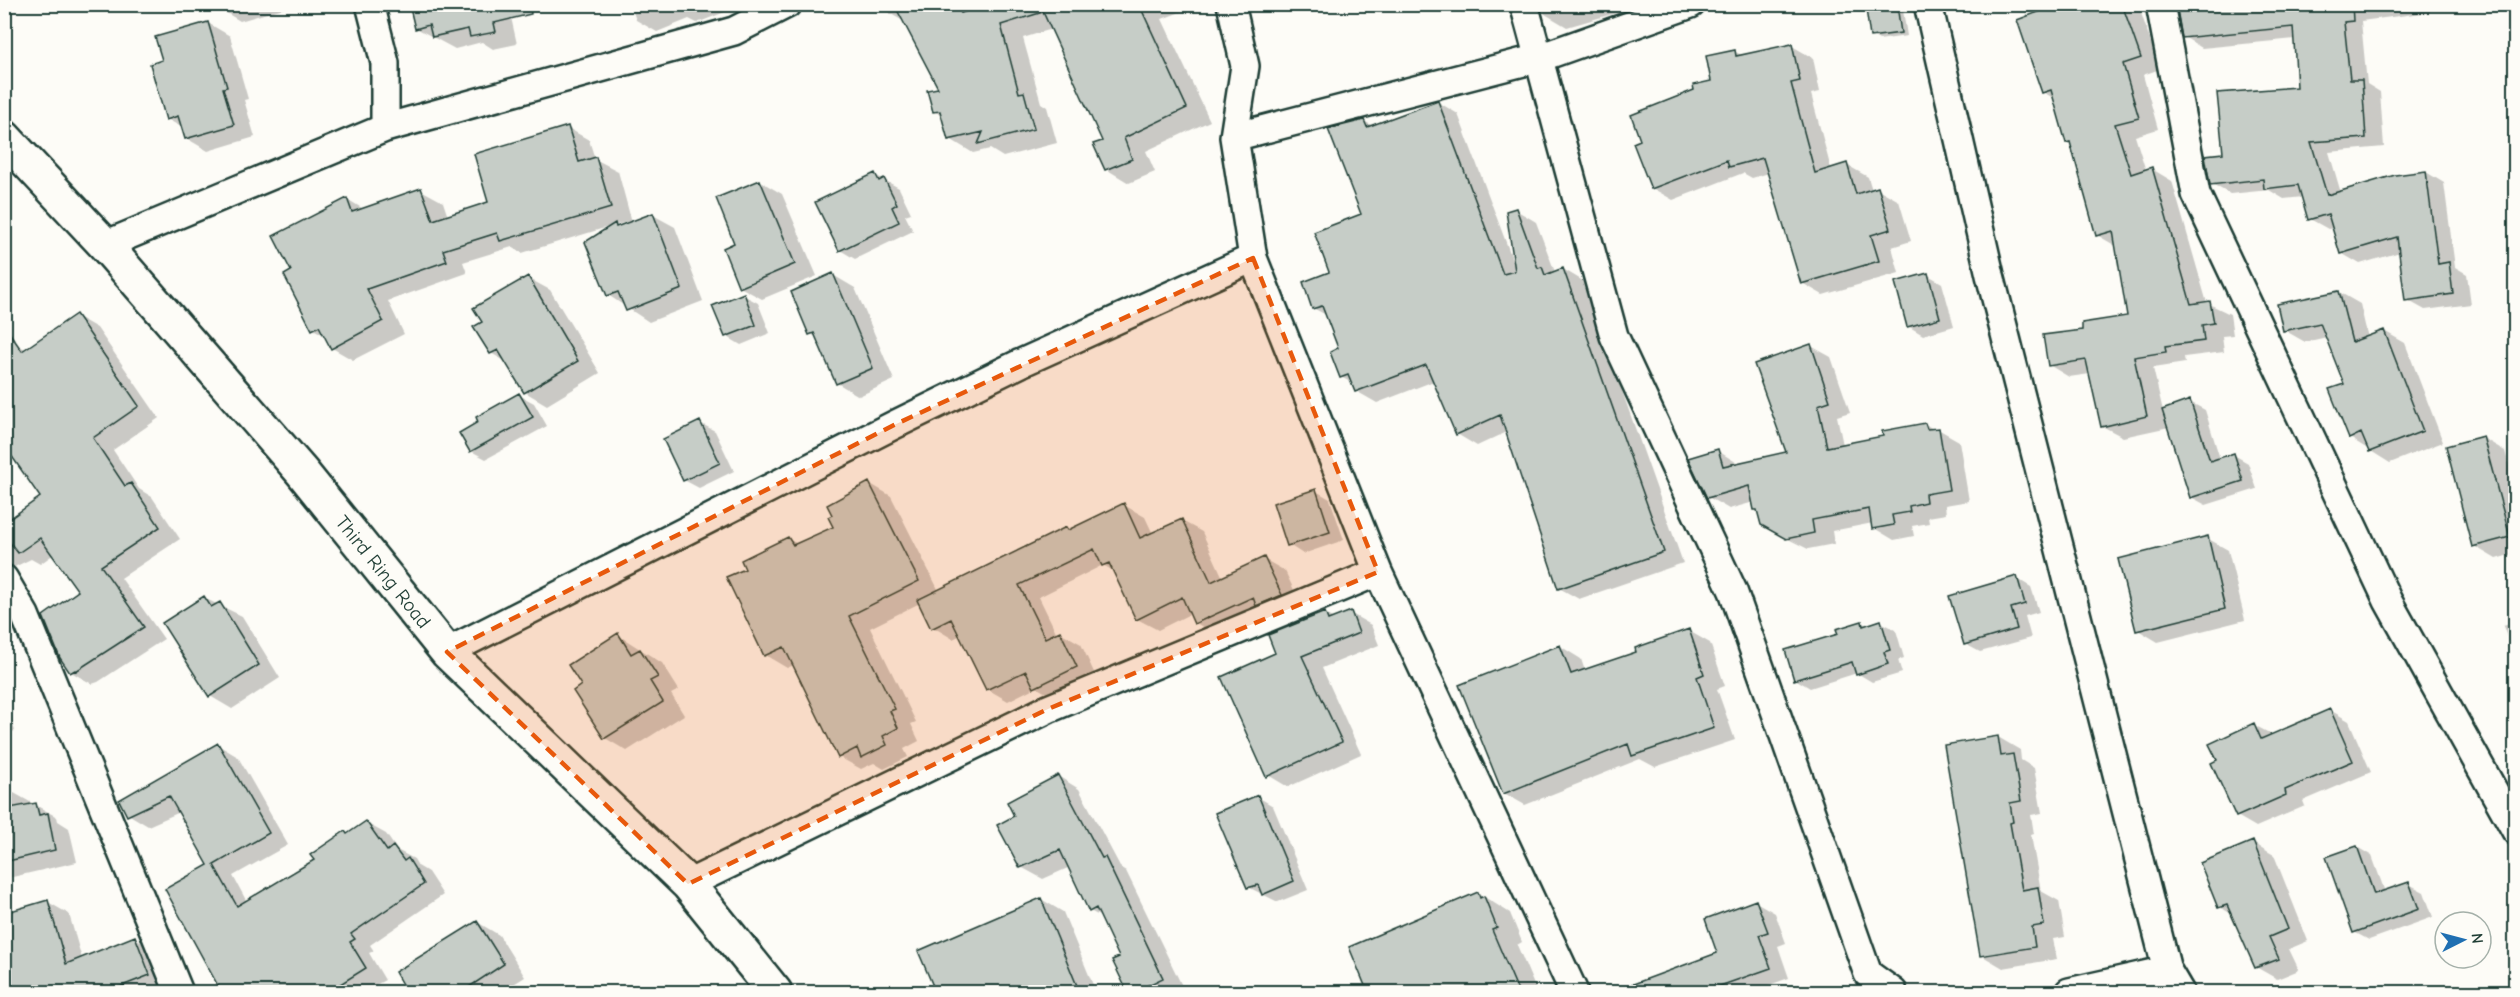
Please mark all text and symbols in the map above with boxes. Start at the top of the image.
street label: Third Ring Road [331,511,435,633]
north arrow [2433,910,2493,970]
text: N [2467,932,2486,945]

